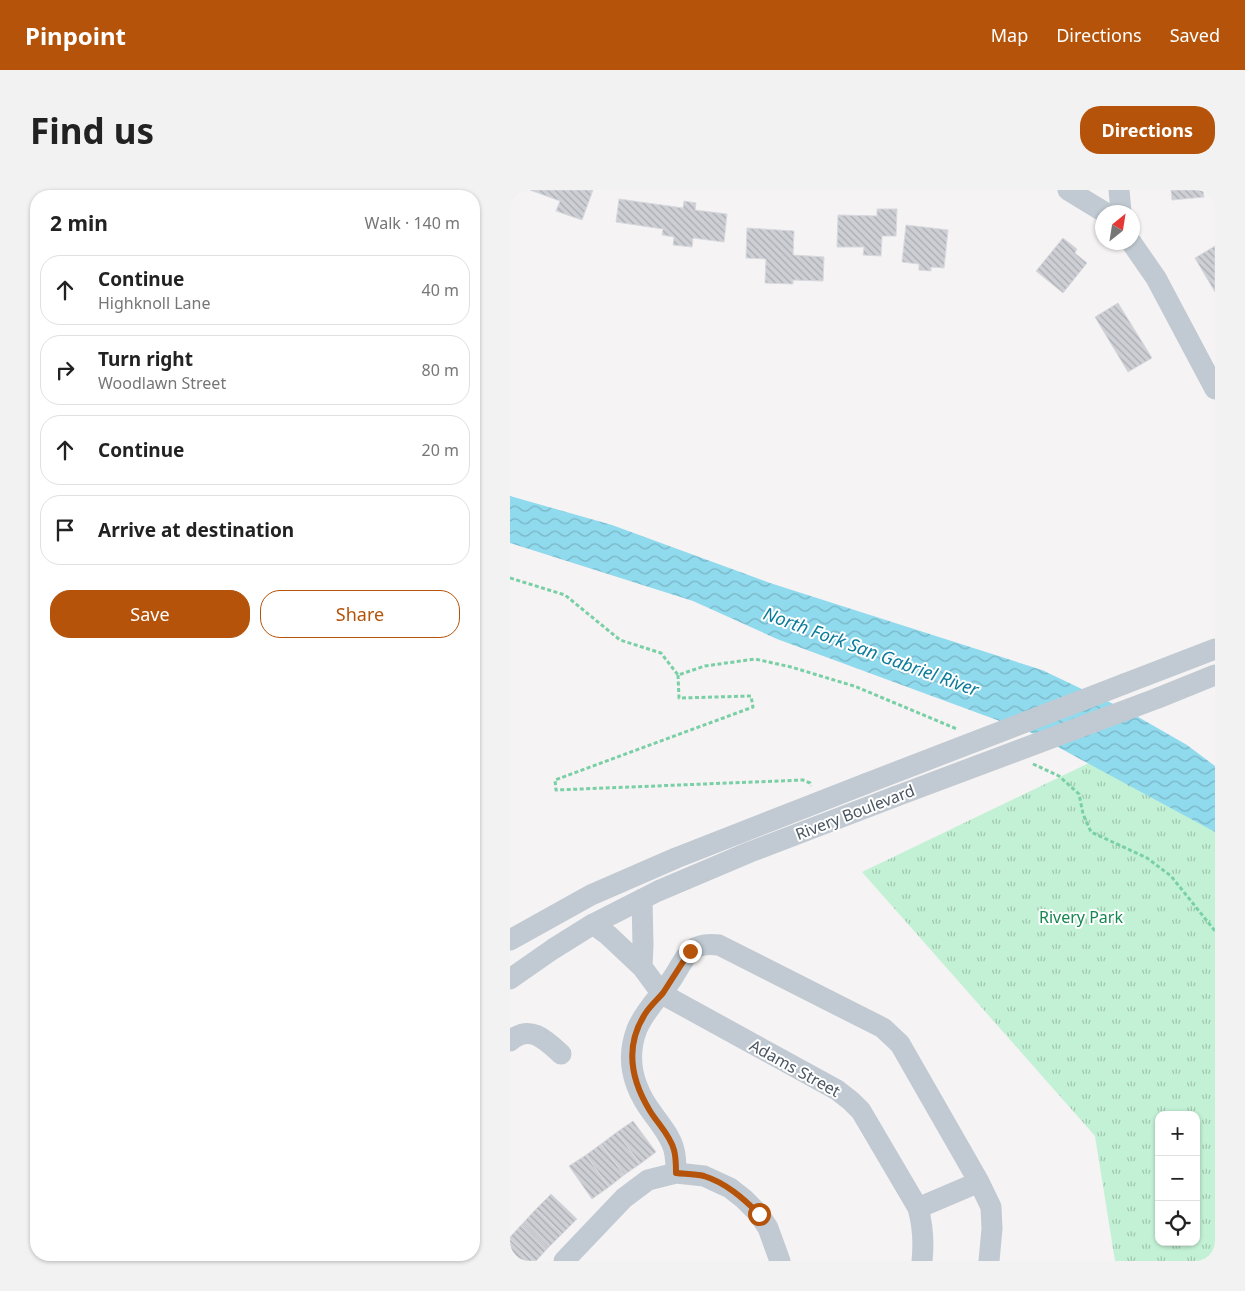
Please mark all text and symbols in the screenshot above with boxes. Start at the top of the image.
text: Pinpoint [25,19,126,52]
text: Map [991,23,1028,47]
text: Directions [1056,23,1142,47]
text: Saved [1170,23,1220,47]
button: Directions [1080,106,1215,154]
text: Find us [30,107,154,154]
north arrow [1095,205,1140,250]
text: 2 min [50,209,108,237]
text: Walk · 140 m [365,212,460,234]
text: Continue [98,266,184,292]
icon: ahead [51,276,79,304]
text: 40 m [422,279,459,301]
text: Highknoll Lane [98,292,211,314]
text: Turn right [98,346,193,372]
icon: right [51,356,79,384]
text: 80 m [422,359,459,381]
text: Woodlawn Street [98,372,226,394]
icon: ahead [51,436,79,464]
text: Continue [98,437,184,463]
text: 20 m [422,439,459,461]
icon: arrive [51,516,79,544]
text: Arrive at destination [98,517,294,543]
button: Save [50,590,250,638]
button: Share [260,590,460,638]
water label: North Fork San Gabriel River [760,601,983,702]
street label: Rivery Boulevard [792,779,918,845]
park label: Rivery Park [1039,906,1123,928]
route end [679,940,702,963]
street label: Adams Street [746,1034,844,1102]
map controls [1155,1111,1200,1246]
button: + [1155,1111,1200,1156]
button: − [1155,1156,1200,1201]
button: locate [1155,1201,1200,1246]
route start [748,1203,771,1226]

